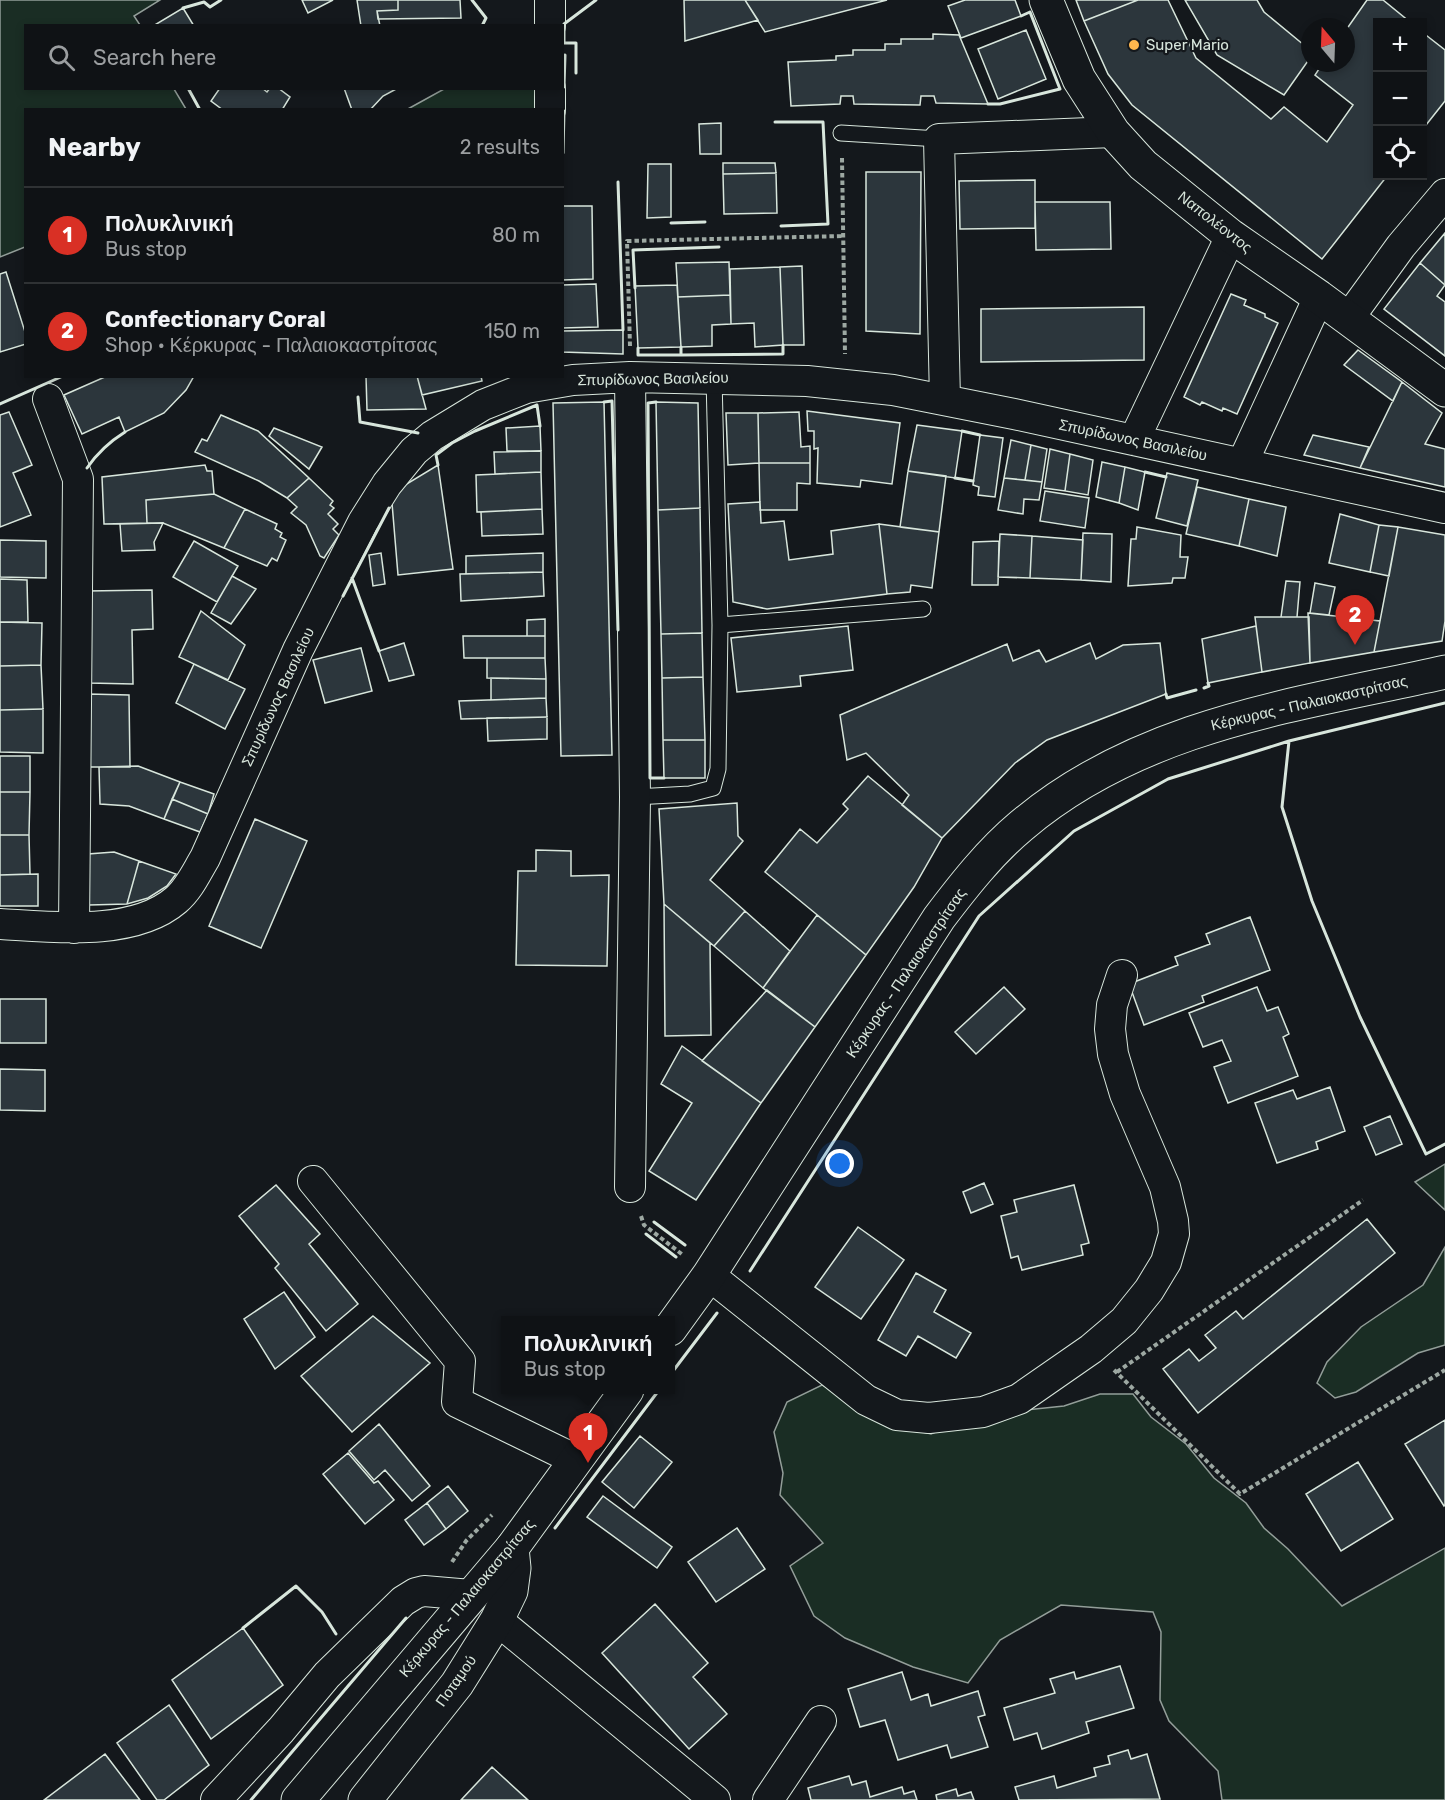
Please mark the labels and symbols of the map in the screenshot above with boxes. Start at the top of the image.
north arrow [1301,18,1355,72]
place label: Super Mario [1146,36,1229,54]
marker: Super Mario [1127,38,1141,52]
street label: Ναπολέοντος [1174,188,1256,256]
street label: Σπυρίδωνος Βασιλείου [577,369,729,389]
street label: Σπυρίδωνος Βασιλείου [1057,415,1209,465]
pin: 2 [1336,596,1374,645]
street label: Σπυρίδωνος Βασιλείου [238,625,318,769]
street label: Κέρκυρας - Παλαιοκαστρίτσας [1209,672,1409,734]
street label: Κέρκυρας - Παλαιοκαστρίτσας [842,885,970,1061]
your location [825,1149,854,1178]
pin: 1 [568,1414,608,1463]
street label: Κέρκυρας - Παλαιοκαστρίτσας [396,1515,538,1681]
street label: Ποταμού [432,1652,480,1710]

